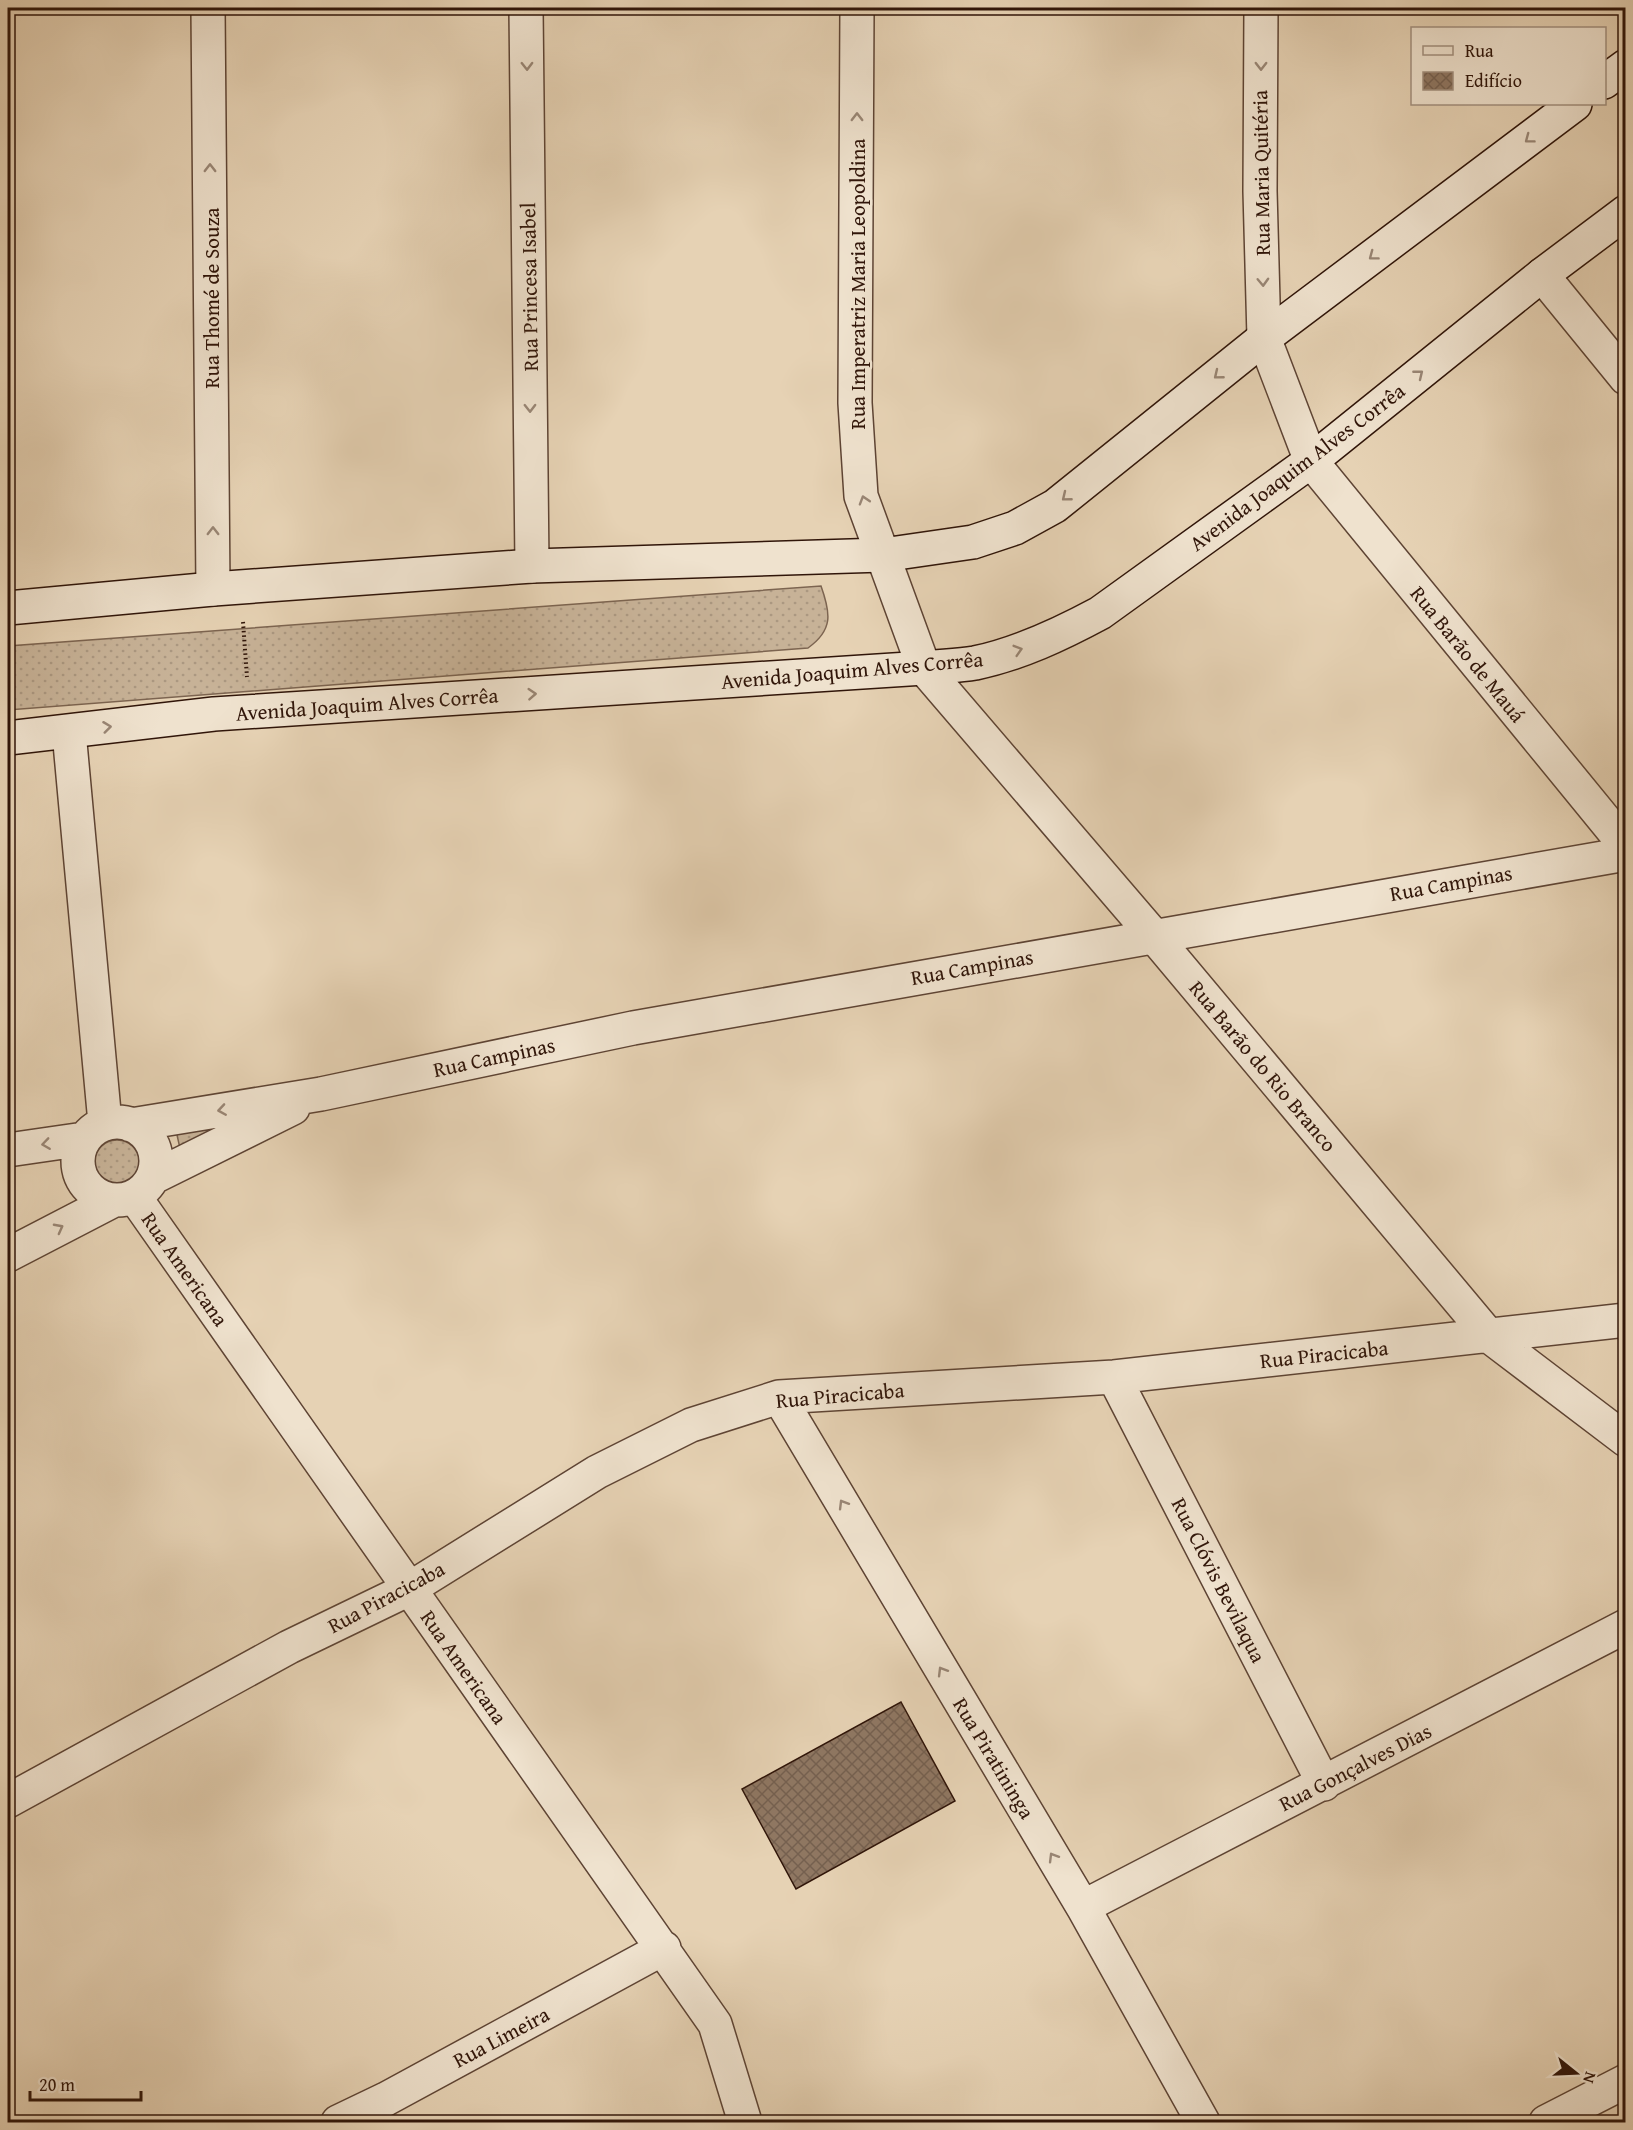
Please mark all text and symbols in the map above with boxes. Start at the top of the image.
legend [1411,27,1606,105]
text: Rua [1465,37,1494,64]
one-way arrow [521,61,533,70]
one-way arrow [1255,61,1267,70]
text: Edifício [1465,67,1522,94]
street label: Rua Maria Quitéria [1244,90,1278,256]
one-way arrow [850,113,863,122]
one-way arrow [1524,131,1535,142]
street label: Rua Imperatriz Maria Leopoldina [842,139,873,429]
one-way arrow [204,163,216,172]
street label: Rua Princesa Isabel [512,202,546,372]
street label: Rua Thomé de Souza [196,207,227,389]
one-way arrow [1368,249,1379,260]
one-way arrow [1256,277,1269,286]
one-way arrow [1214,367,1225,378]
one-way arrow [1412,371,1423,382]
street label: Avenida Joaquim Alves Corrêa [1183,375,1411,558]
one-way arrow [524,403,536,412]
one-way arrow [1062,490,1073,501]
one-way arrow [859,495,871,506]
one-way arrow [207,526,219,535]
street label: Rua Barão de Mauá [1403,579,1533,729]
street label: Avenida Joaquim Alves Corrêa [720,643,984,697]
one-way arrow [1012,645,1023,657]
street label: Avenida Joaquim Alves Corrêa [235,679,499,729]
one-way arrow [527,687,536,700]
one-way arrow [103,721,112,734]
street label: Rua Campinas [1387,857,1515,909]
street label: Rua Campinas [908,941,1036,993]
street label: Rua Barão do Rio Branco [1182,973,1344,1159]
street label: Rua Campinas [430,1029,558,1085]
one-way arrow [217,1103,227,1116]
one-way arrow [41,1138,50,1150]
street label: Rua Americana [134,1206,236,1333]
one-way arrow [53,1224,64,1235]
street label: Rua Piracicaba [1258,1332,1390,1376]
street label: Rua Piracicaba [774,1374,906,1416]
street label: Rua Clóvis Bevilaqua [1164,1492,1274,1668]
one-way arrow [838,1500,850,1510]
street label: Rua Piracicaba [322,1553,450,1641]
street label: Rua Americana [413,1604,515,1731]
one-way arrow [938,1667,950,1677]
street label: Rua Piratininga [946,1691,1043,1825]
street label: Rua Gonçalves Dias [1273,1715,1437,1819]
one-way arrow [1049,1853,1060,1863]
street label: Rua Limeira [447,1999,555,2075]
north arrow [1546,2043,1606,2103]
scale bar [30,2064,141,2102]
text: N [1577,2069,1603,2087]
text: 20 m [39,2071,75,2098]

